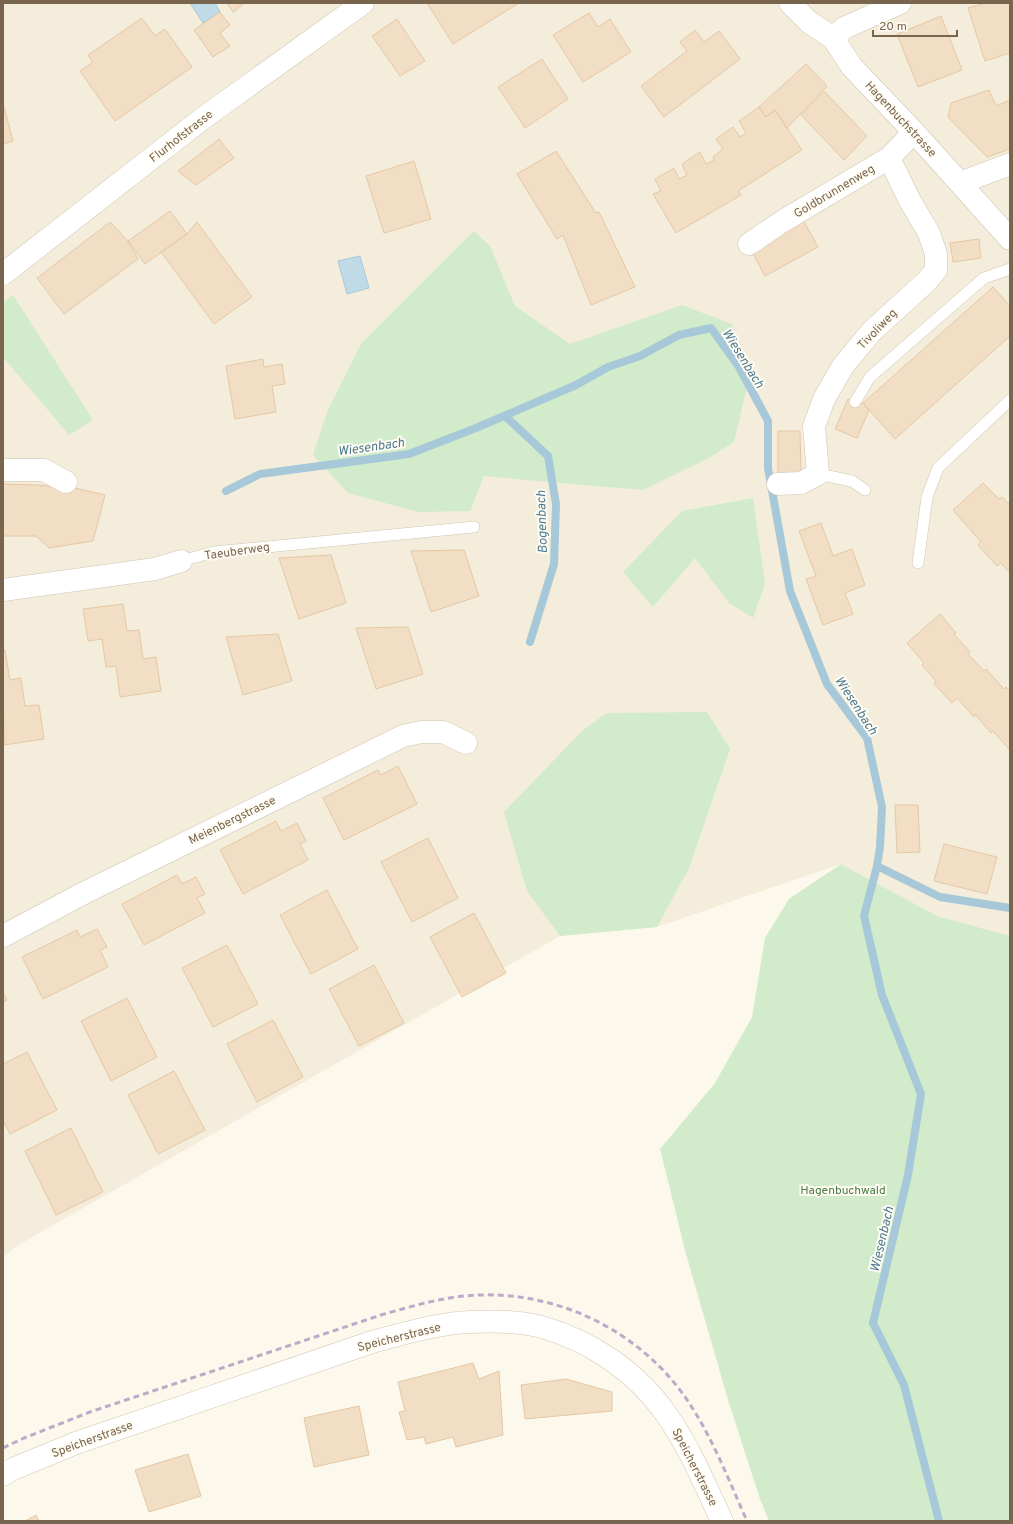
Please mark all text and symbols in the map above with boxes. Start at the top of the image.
scale bar [873,12,957,38]
text: 20 m [879,19,907,35]
street label: Hagenbuchstrasse [861,78,940,161]
street label: Flurhofstrasse [147,107,217,167]
street label: Goldbrunnenweg [791,161,878,222]
street label: Tivoliweg [854,306,901,354]
water label: Wiesenbach [718,326,767,392]
water label: Wiesenbach [337,435,406,461]
water label: Bogenbach [534,490,552,554]
street label: Taeuberweg [203,539,271,565]
water label: Wiesenbach [830,674,880,739]
street label: Meienbergstrasse [186,793,279,849]
park label: Hagenbuchwald [800,1183,886,1199]
water label: Wiesenbach [868,1205,898,1274]
street label: Speicherstrasse [356,1320,443,1356]
street label: Speicherstrasse [49,1418,135,1462]
street label: Speicherstrasse [668,1426,721,1509]

